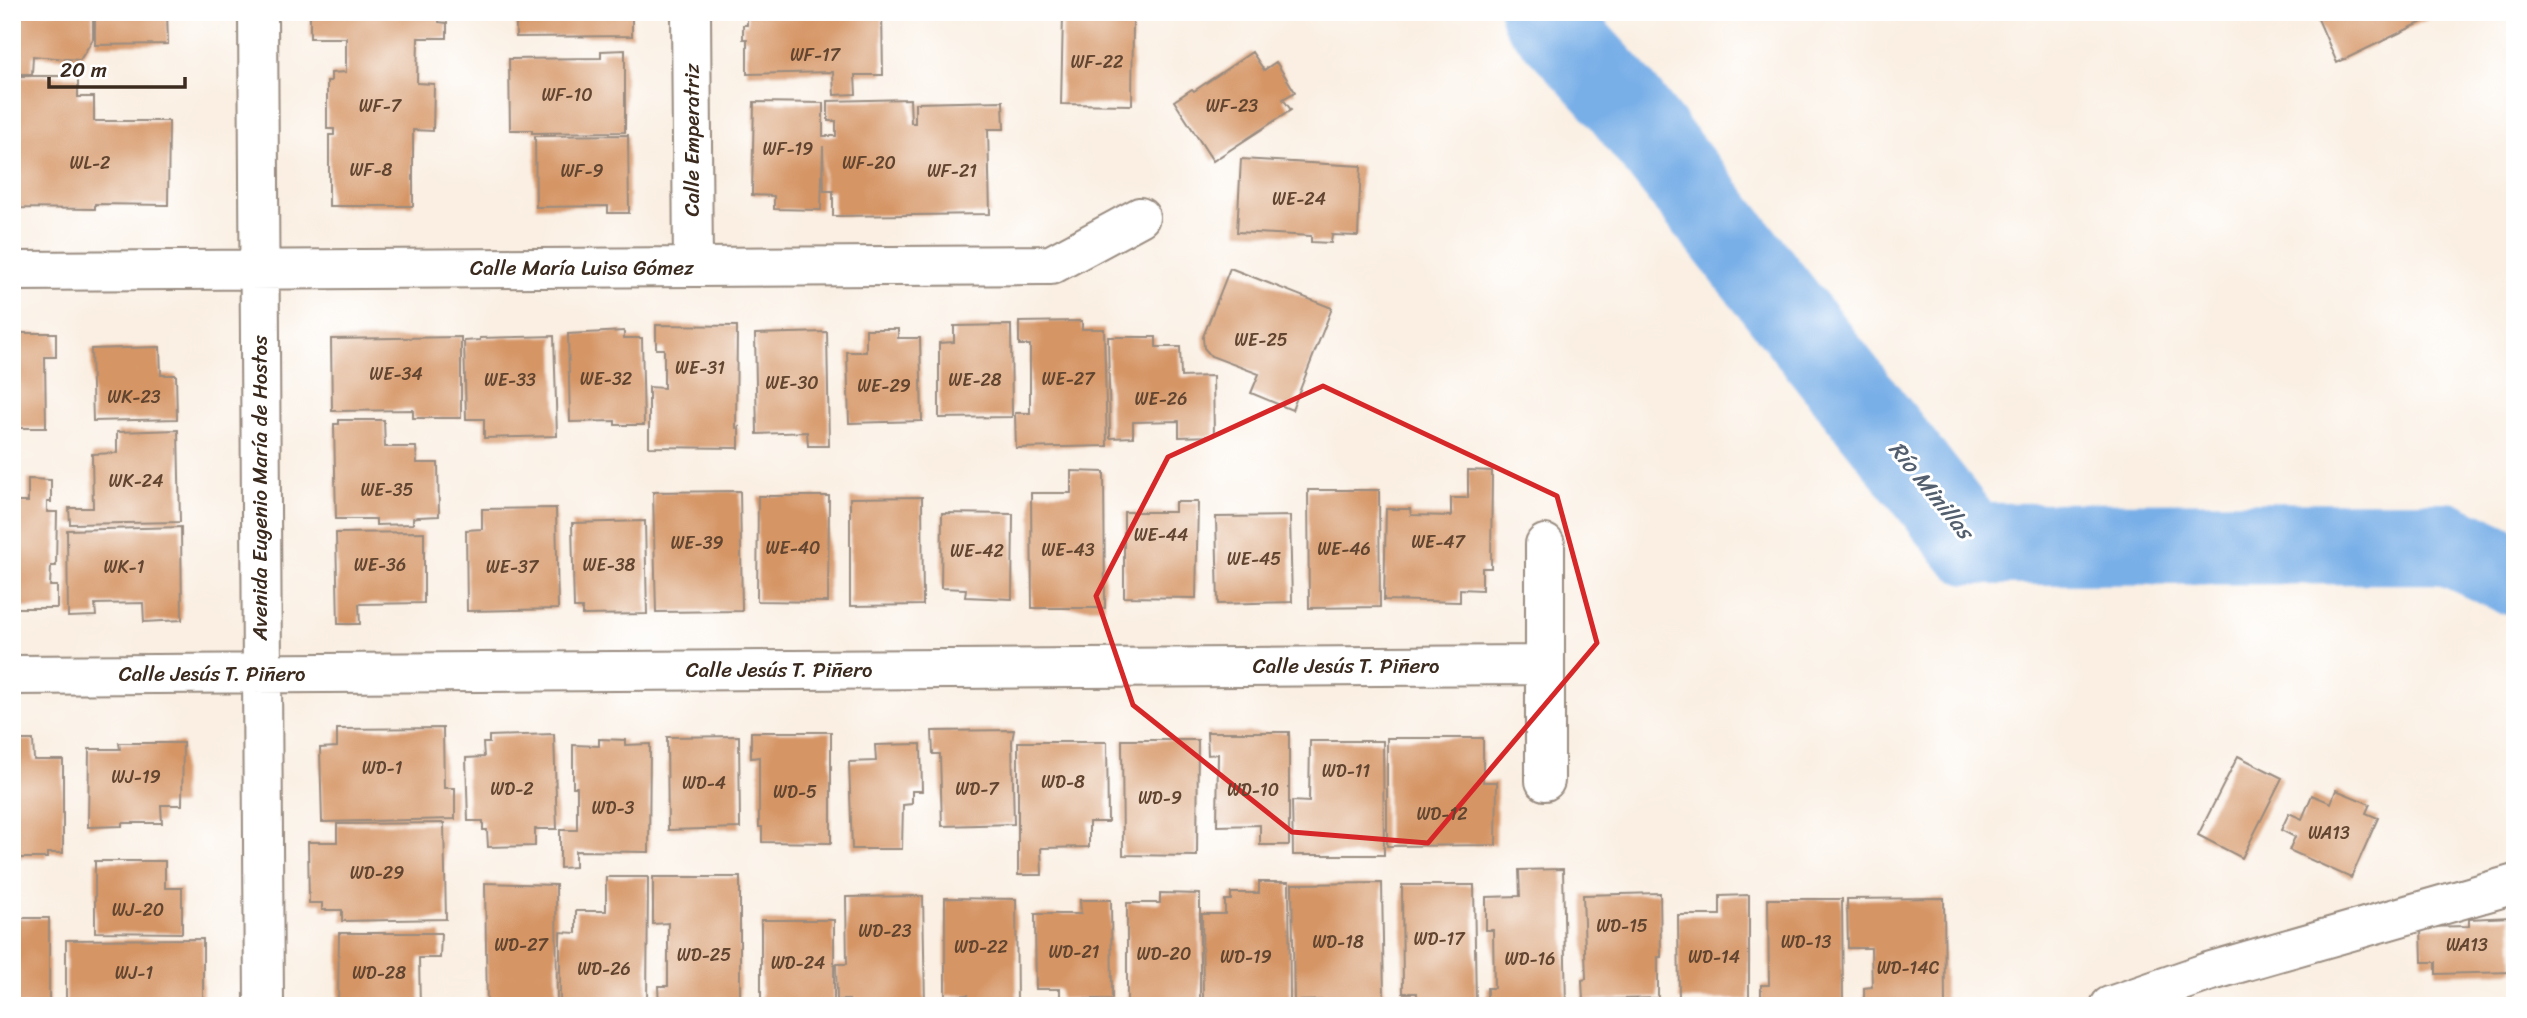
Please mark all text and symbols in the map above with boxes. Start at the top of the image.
house number: WF-17 [790,39,842,71]
scale bar [49,46,186,90]
house number: WF-22 [1071,46,1123,78]
text: 20 m [60,51,107,89]
street label: Calle Emperatriz [673,63,711,216]
house number: WF-10 [541,79,593,111]
house number: WF-7 [359,90,403,122]
house number: WF-23 [1206,90,1258,122]
house number: WF-19 [763,133,813,165]
house number: WL-2 [70,147,110,179]
house number: WF-20 [842,147,896,179]
house number: WF-8 [350,154,393,186]
house number: WF-9 [560,155,604,187]
house number: WF-21 [927,155,977,187]
house number: WE-24 [1272,183,1326,215]
street label: Calle María Luisa Gómez [470,249,694,287]
house number: WE-25 [1234,324,1288,356]
street label: Avenida Eugenio María de Hostos [241,335,279,642]
house number: WE-31 [675,352,725,384]
house number: WE-34 [369,358,423,390]
house number: WE-32 [580,363,632,395]
house number: WE-27 [1042,363,1096,395]
house number: WE-33 [484,364,536,396]
house number: WE-28 [948,364,1002,396]
house number: WE-30 [765,367,819,399]
house number: WE-29 [857,370,911,402]
house number: WK-23 [107,381,161,413]
house number: WE-26 [1135,383,1187,415]
water label: Río Minillas [1878,431,1986,551]
house number: WK-24 [109,465,163,497]
house number: WE-35 [360,474,414,506]
house number: WE-44 [1134,519,1188,551]
house number: WE-47 [1411,526,1467,558]
house number: WE-39 [670,527,724,559]
house number: WE-40 [766,532,820,564]
house number: WE-46 [1317,533,1371,565]
house number: WE-43 [1041,534,1095,566]
house number: WE-42 [950,535,1004,567]
house number: WE-45 [1227,543,1281,575]
house number: WE-36 [354,549,406,581]
house number: WE-38 [583,549,636,581]
house number: WK-1 [104,551,145,583]
house number: WE-37 [486,551,540,583]
street label: Calle Jesús T. Piñero [1253,647,1439,685]
street label: Calle Jesús T. Piñero [686,651,872,689]
street label: Calle Jesús T. Piñero [119,655,305,693]
house number: WD-1 [362,752,403,784]
house number: WD-11 [1322,755,1370,787]
house number: WJ-19 [111,761,161,793]
house number: WD-8 [1041,766,1085,798]
house number: WD-4 [682,767,726,799]
house number: WD-2 [490,773,534,805]
house number: WD-7 [955,773,1000,805]
house number: WD-10 [1227,774,1279,806]
house number: WD-5 [773,776,817,808]
house number: WD-9 [1138,782,1182,814]
house number: WD-3 [592,792,635,824]
house number: WD-12 [1416,798,1468,830]
house number: WA13 [2308,817,2350,849]
house number: WD-29 [350,857,404,889]
house number: WJ-20 [112,894,164,926]
house number: WD-15 [1596,910,1648,942]
house number: WD-23 [858,915,912,947]
house number: WD-17 [1414,923,1466,955]
house number: WD-18 [1312,926,1364,958]
house number: WD-13 [1781,926,1831,958]
house number: WD-27 [494,929,550,961]
house number: WA13 [2446,929,2488,961]
house number: WD-22 [954,931,1008,963]
house number: WD-21 [1048,936,1100,968]
house number: WD-20 [1137,938,1191,970]
house number: WD-25 [677,939,731,971]
house number: WD-19 [1220,941,1272,973]
house number: WD-14 [1688,941,1740,973]
house number: WD-16 [1505,943,1555,975]
house number: WD-24 [771,947,825,979]
house number: WD-14C [1877,952,1940,984]
house number: WD-26 [577,953,631,985]
house number: WJ-1 [115,957,153,989]
house number: WD-28 [352,957,406,989]

